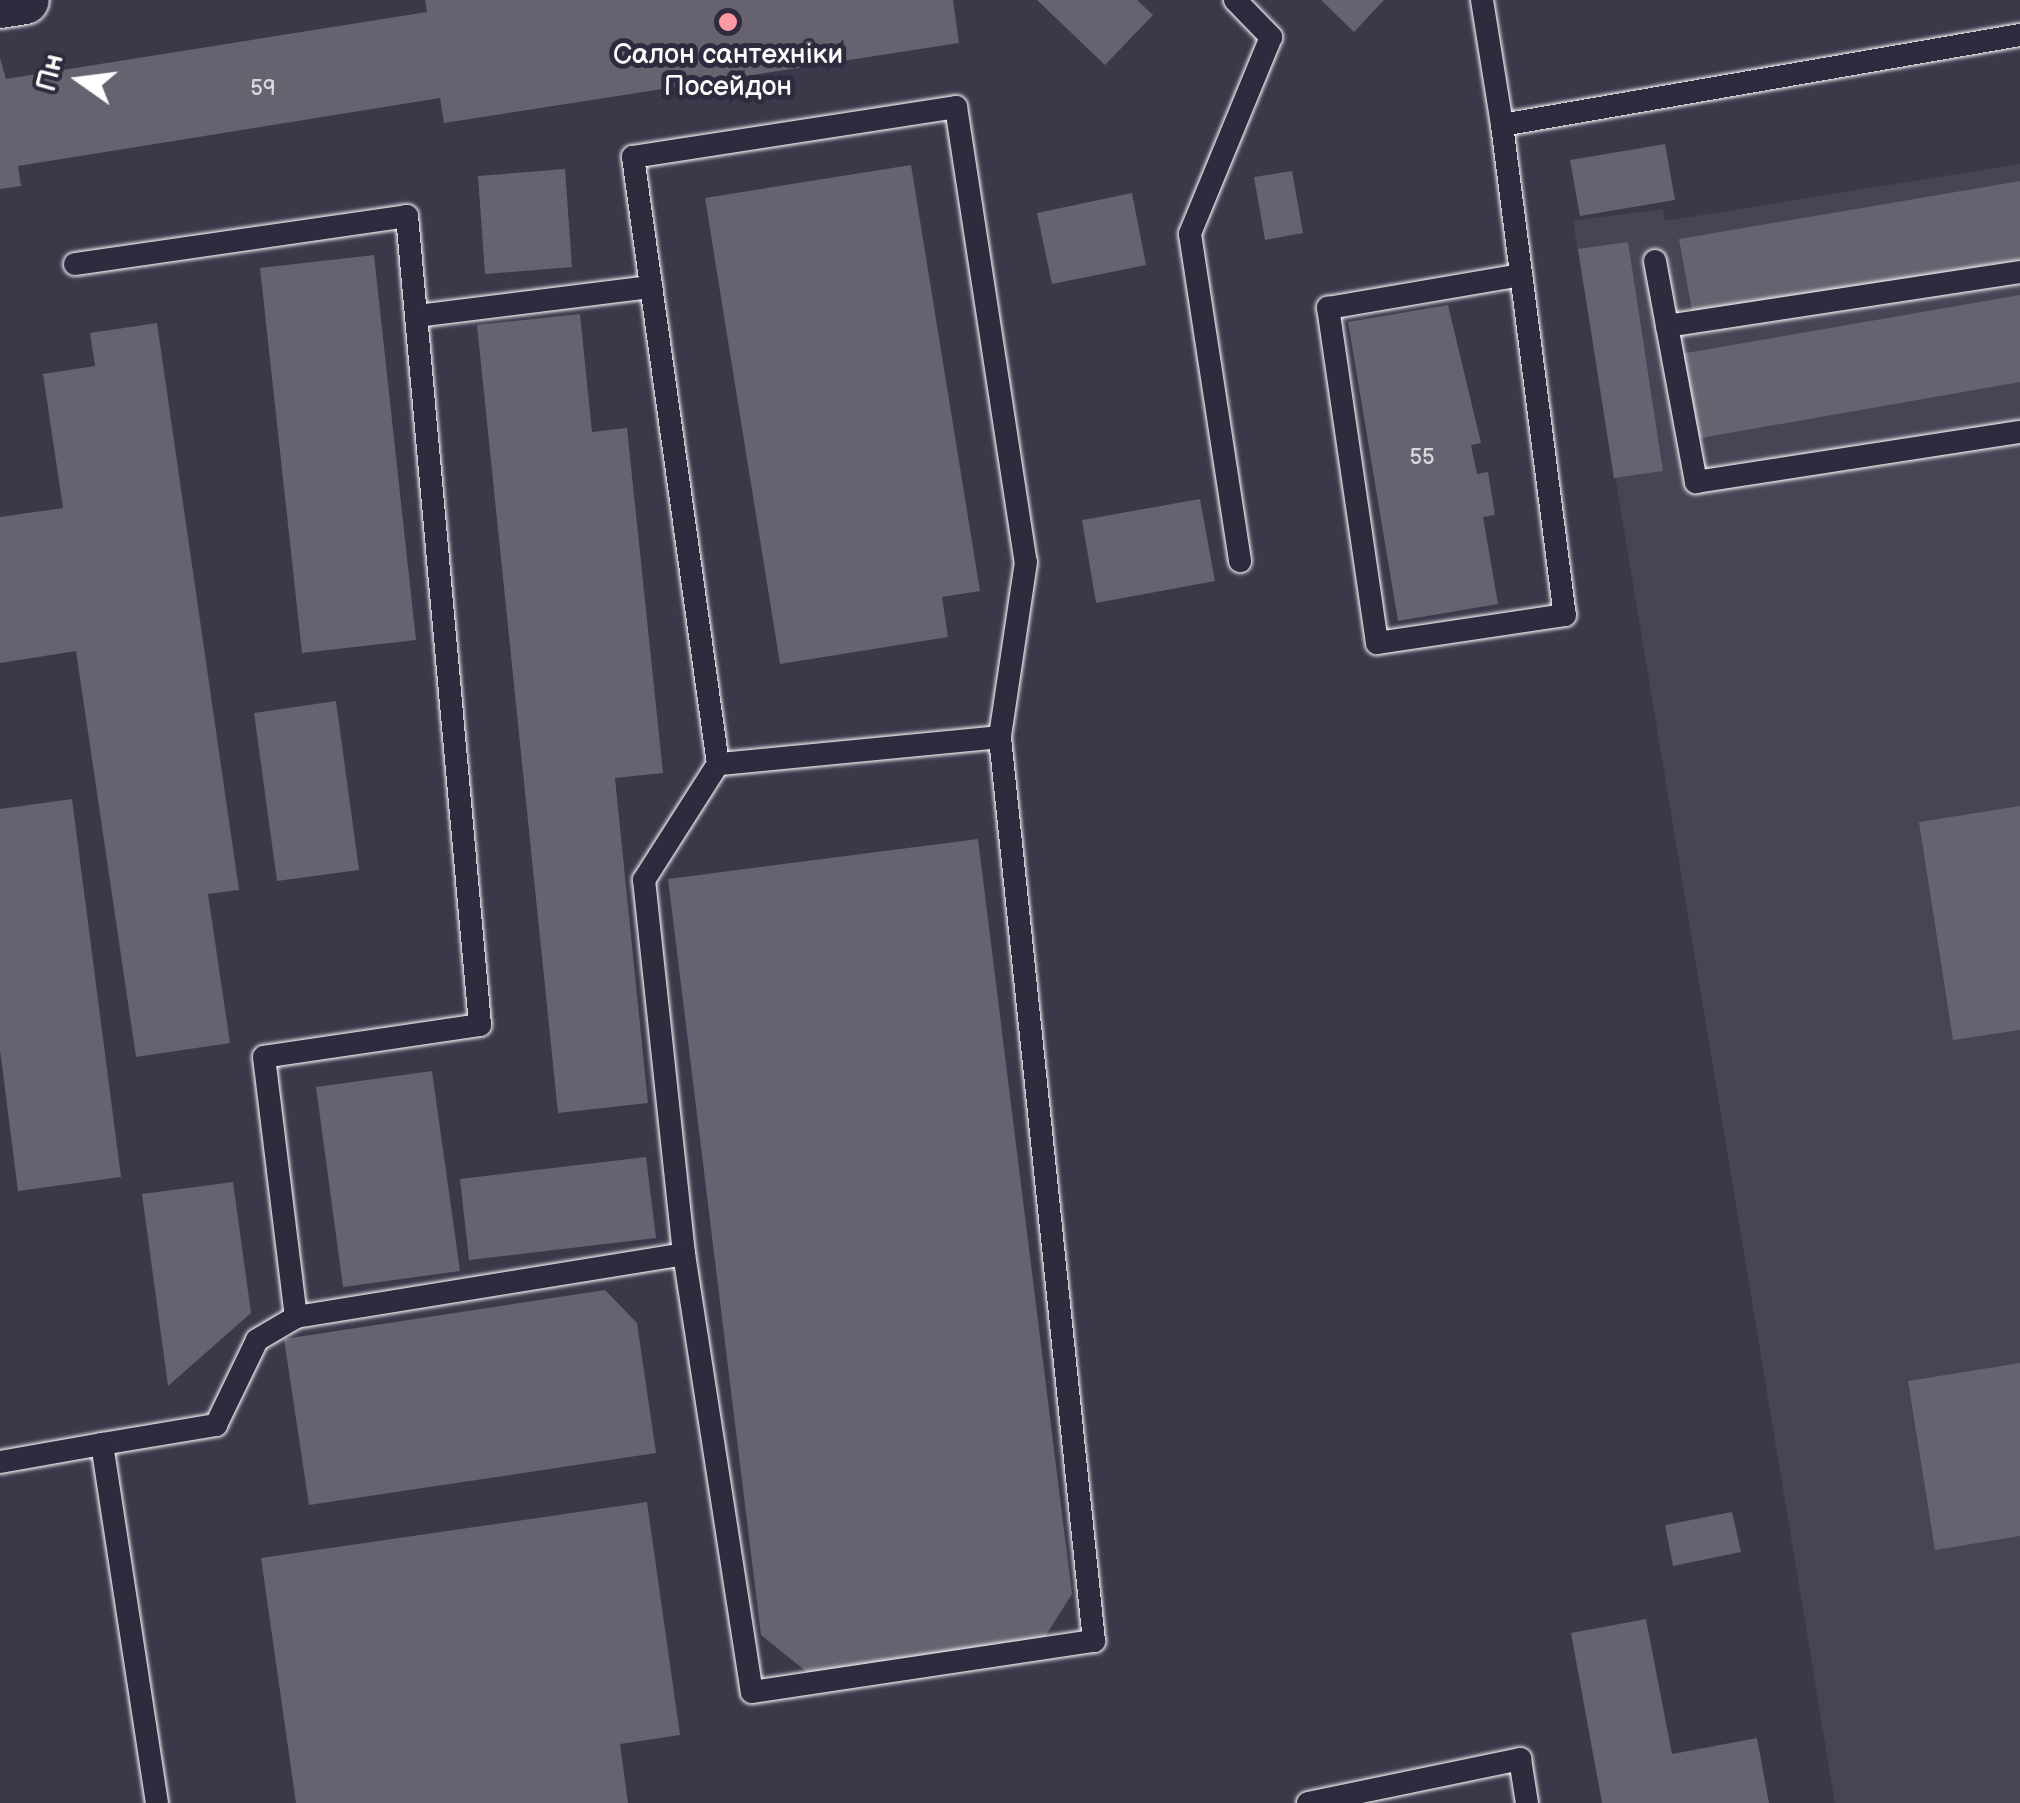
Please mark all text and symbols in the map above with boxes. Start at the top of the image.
marker: Салон сантехніки Посейдон [717,11,739,33]
north arrow [30,30,130,130]
place label: Салон сантехніки Посейдон [613,38,843,104]
text: Пн [30,51,71,95]
house number: 59 [250,76,276,102]
house number: 55 [1409,445,1435,471]

